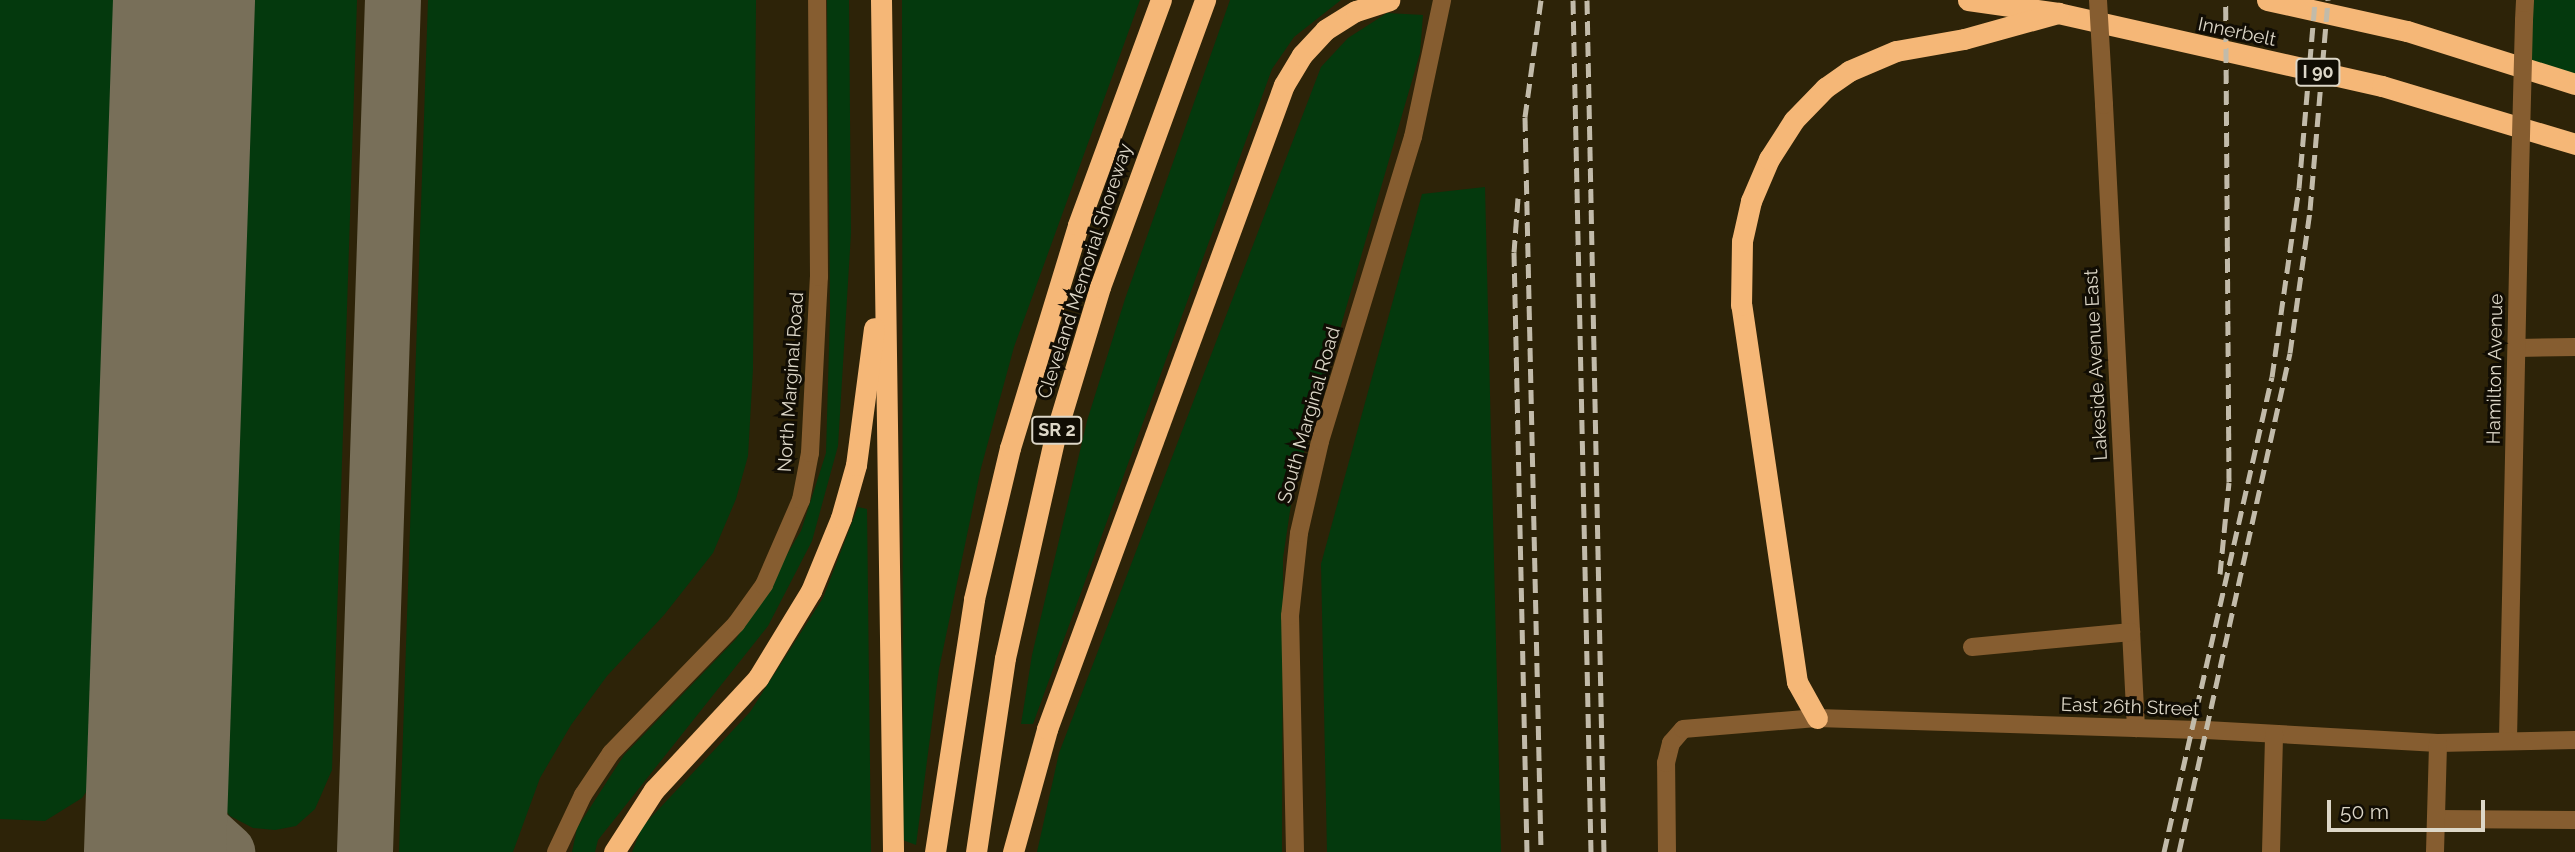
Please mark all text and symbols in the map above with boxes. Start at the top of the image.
street label: Innerbelt [2196,13,2278,51]
road number: I 90 [2295,58,2341,86]
street label: Cleveland Memorial Shoreway [1033,140,1137,402]
street label: Lakeside Avenue East [2080,268,2112,462]
street label: North Marginal Road [773,291,809,473]
street label: Hamilton Avenue [2482,293,2508,445]
street label: South Marginal Road [1273,324,1345,506]
road number: SR 2 [1031,416,1083,444]
street label: East 26th Street [2060,693,2200,721]
scale bar [2330,786,2488,830]
text: 50 m [2340,799,2389,824]

